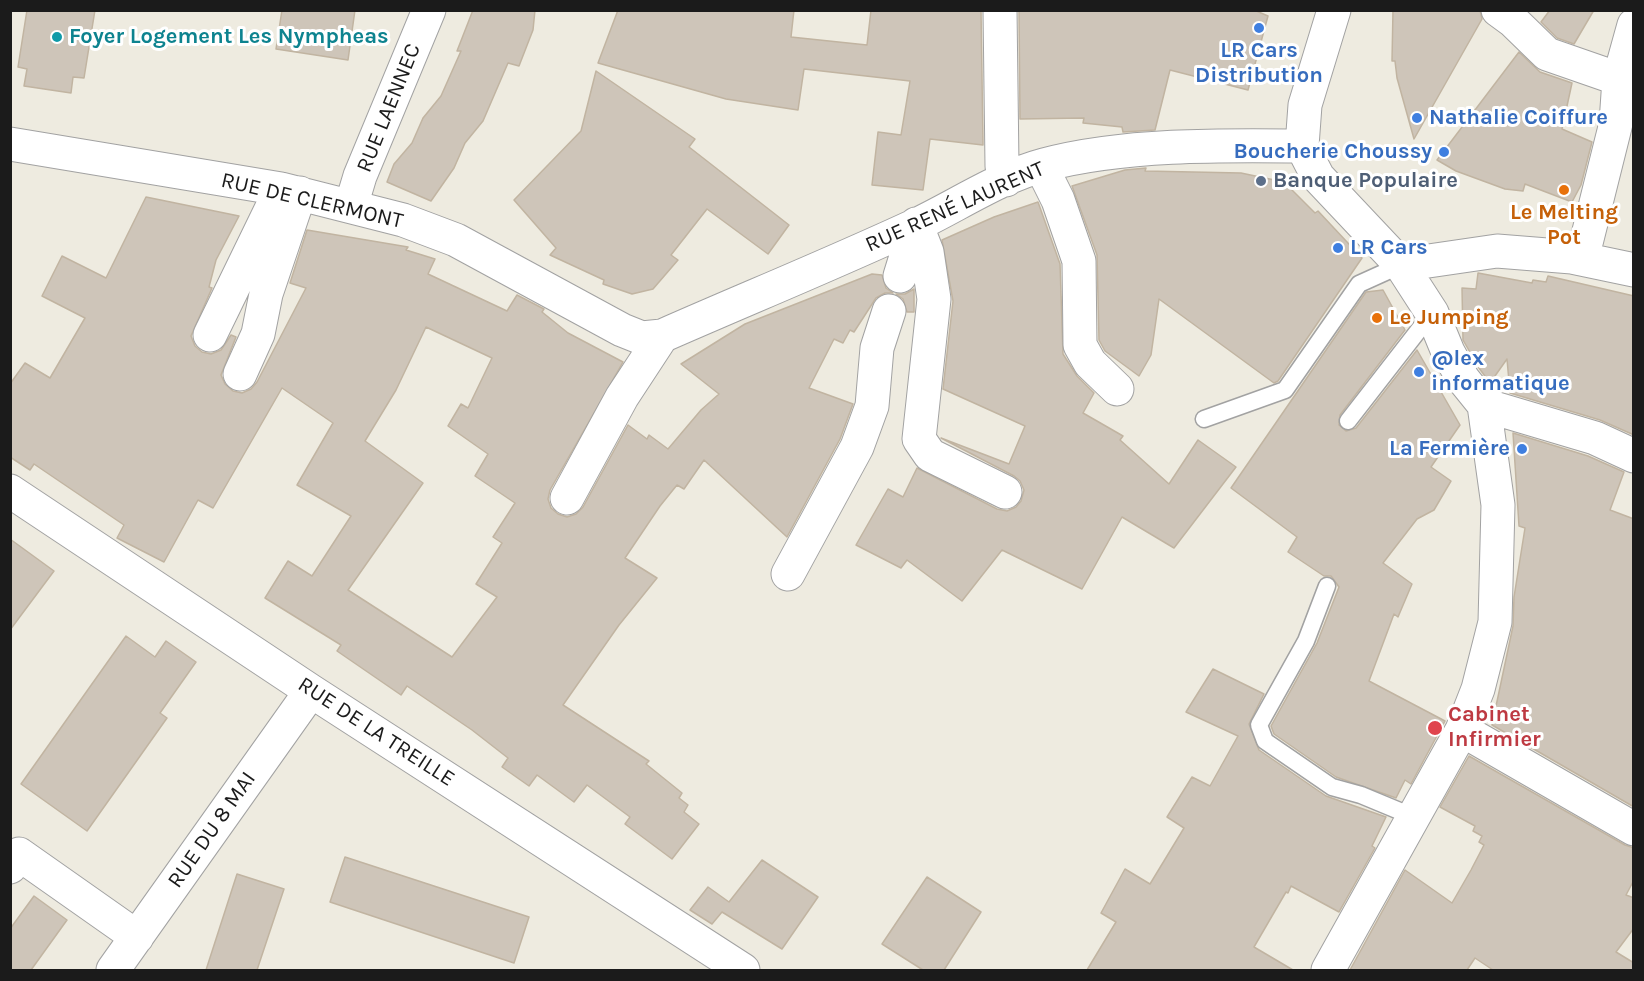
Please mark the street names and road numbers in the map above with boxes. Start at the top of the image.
street label: RUE LAENNEC [351,40,427,176]
street label: RUE RENÉ LAURENT [861,156,1049,258]
street label: RUE DE CLERMONT [218,167,406,235]
street label: RUE DE LA TREILLE [293,671,459,793]
street label: RUE DU 8 MAI [162,767,262,893]

